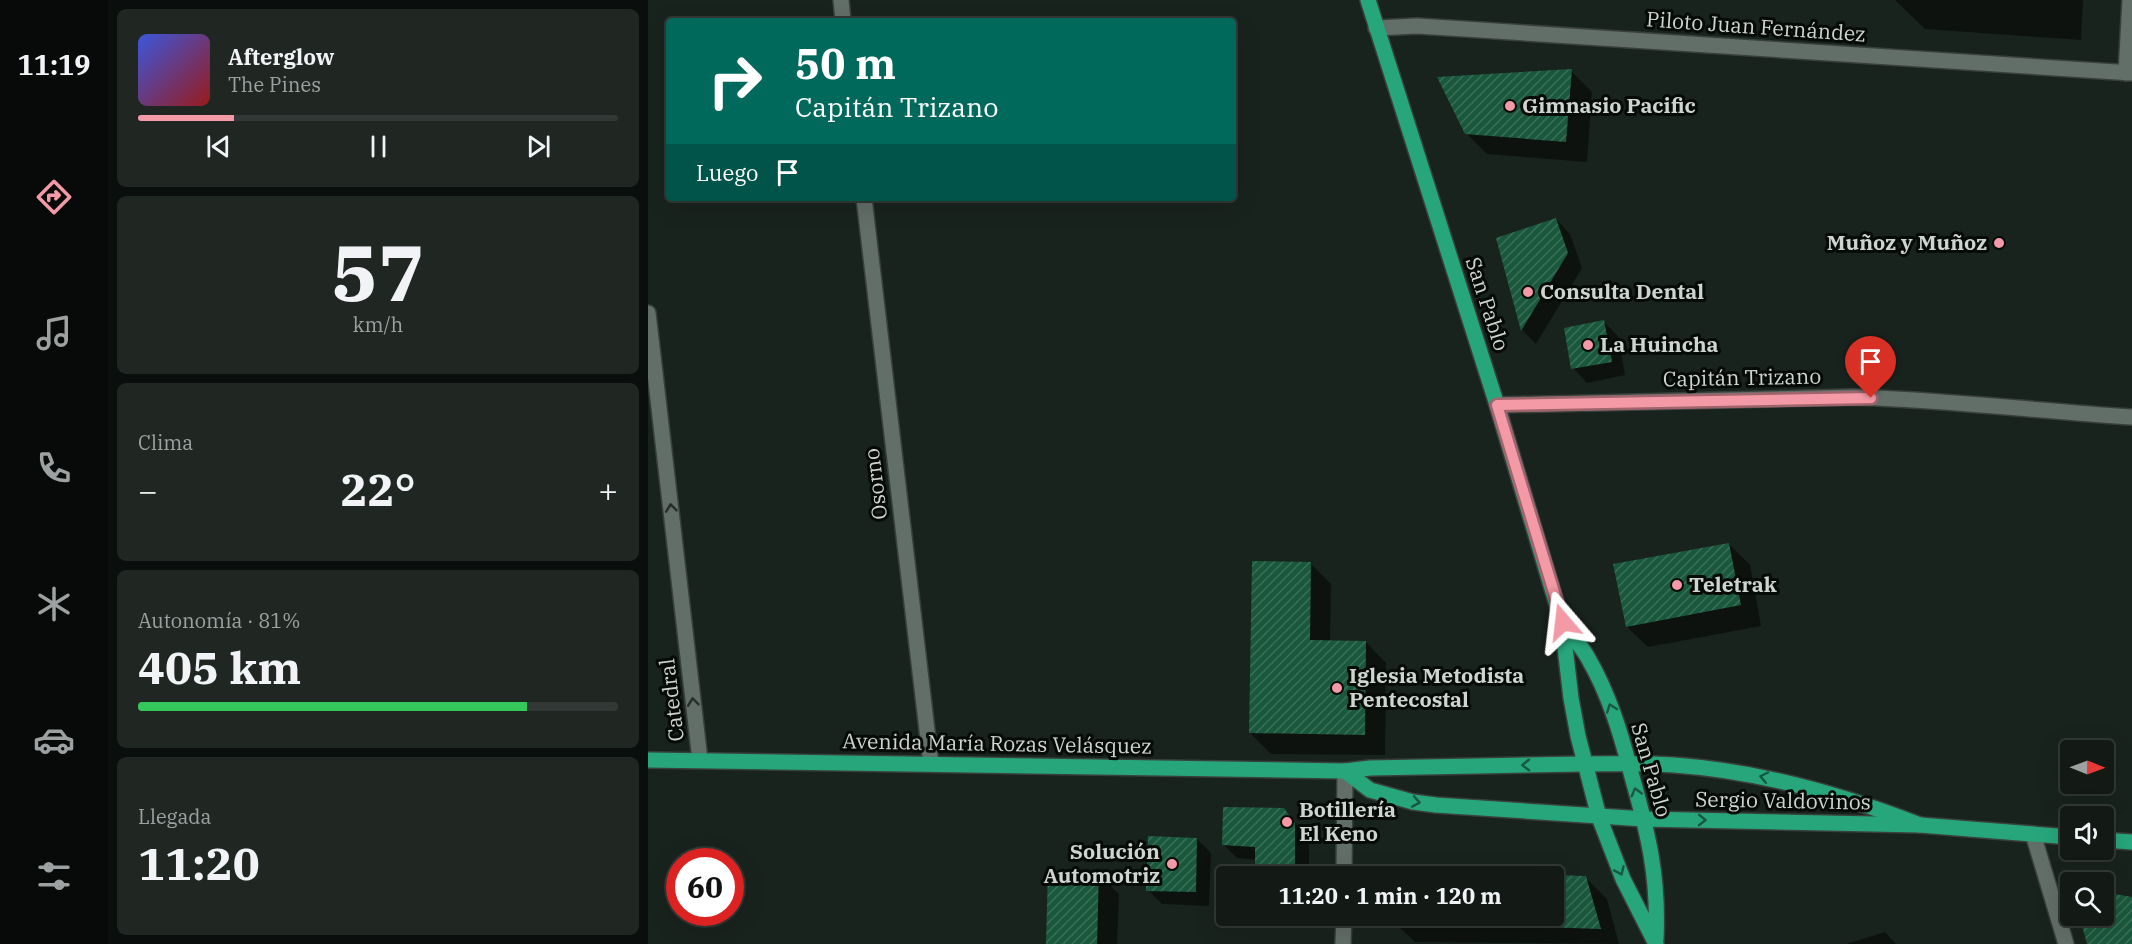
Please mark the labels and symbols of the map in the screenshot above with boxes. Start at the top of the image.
street label: Piloto Juan Fernández [1645,4,1867,48]
place label: Gimnasio Pacific [1522,91,1696,119]
marker: Gimnasio Pacific [1503,99,1517,113]
place label: Muñoz y Muñoz [1827,228,1987,256]
marker: Muñoz y Muñoz [1992,236,2006,250]
street label: San Pablo [1460,253,1516,354]
place label: Consulta Dental [1540,277,1704,305]
marker: Consulta Dental [1521,285,1535,299]
place label: La Huincha [1600,330,1719,358]
pin [1845,336,1896,398]
marker: La Huincha [1581,338,1595,352]
street label: Capitán Trizano [1663,362,1821,392]
street label: Osorno [857,447,893,521]
one-way arrow [665,504,678,513]
place label: Teletrak [1689,570,1777,598]
marker: Teletrak [1670,578,1684,592]
position arrow [1531,590,1595,654]
street label: Catedral [652,657,690,743]
place label: Iglesia Metodista Pentecostal [1349,661,1524,713]
marker: Iglesia Metodista Pentecostal [1330,681,1344,695]
one-way arrow [687,698,700,707]
one-way arrow [1606,703,1619,714]
street label: San Pablo [1625,719,1679,820]
street label: Avenida María Rozas Velásquez [842,726,1152,760]
north arrow [2060,740,2114,794]
one-way arrow [1521,759,1530,771]
one-way arrow [1759,772,1769,785]
street label: Sergio Valdovinos [1695,784,1871,816]
one-way arrow [1631,787,1644,797]
place label: Botillería El Keno [1299,795,1396,847]
one-way arrow [1410,795,1420,808]
one-way arrow [1698,813,1707,826]
marker: Botillería El Keno [1280,815,1294,829]
place label: Solución Automotriz [1043,837,1160,889]
speed limit sign: 60 [666,848,744,926]
marker: Solución Automotriz [1165,857,1179,871]
one-way arrow [1613,865,1625,876]

